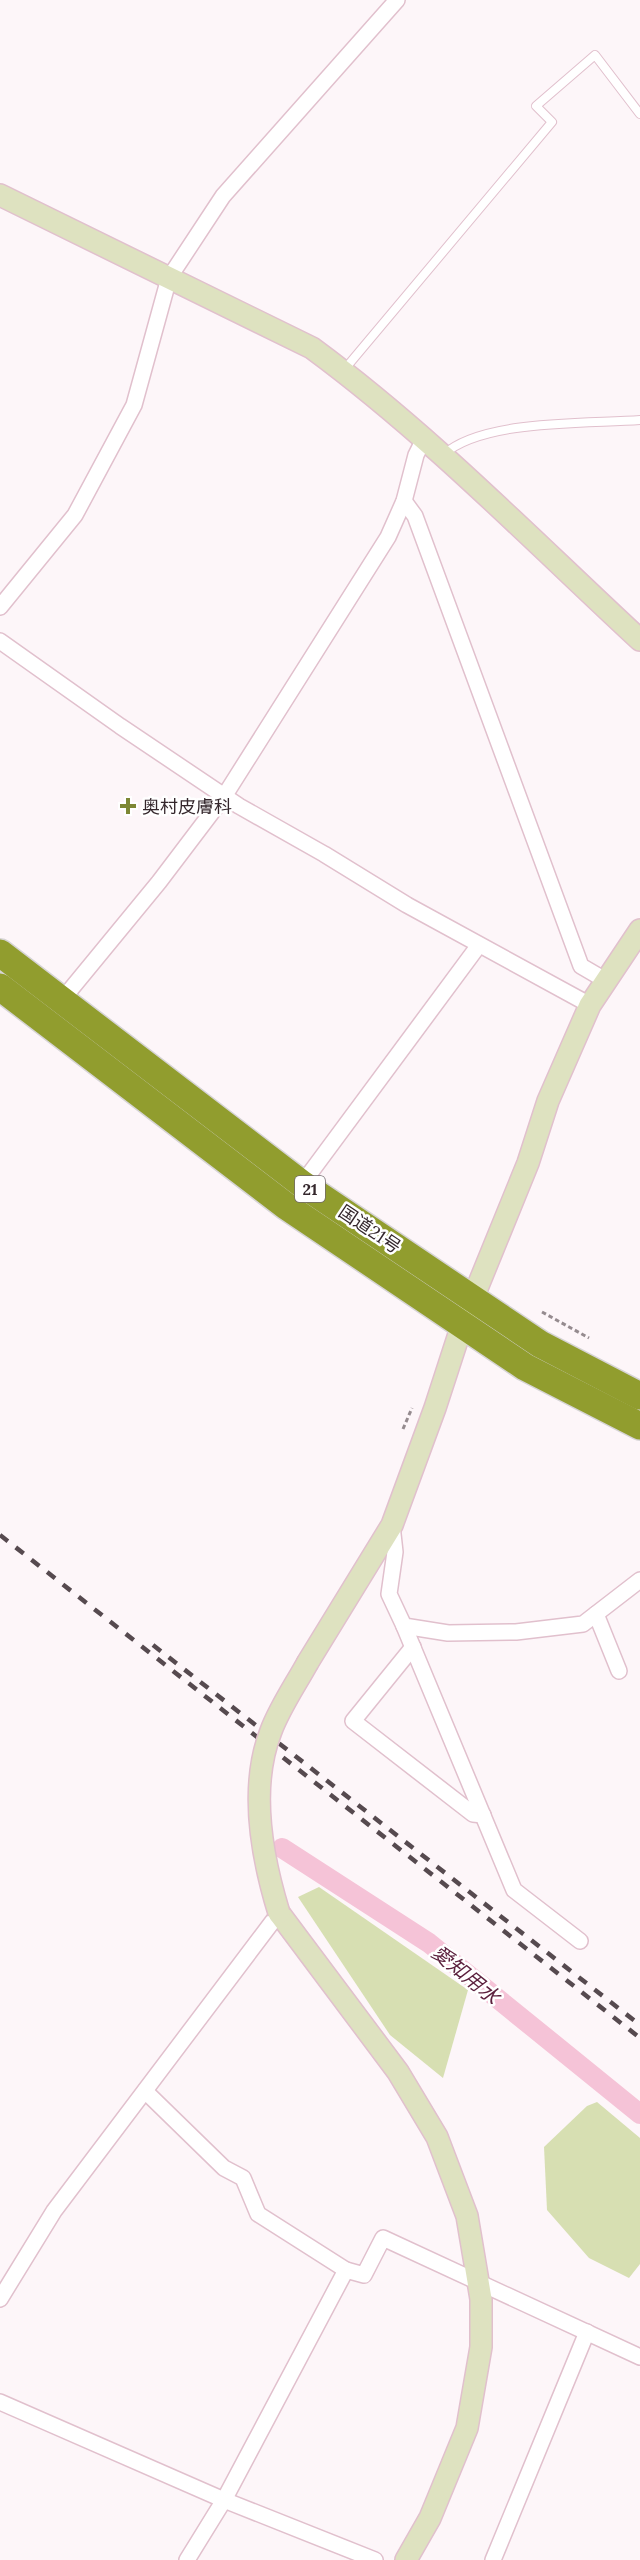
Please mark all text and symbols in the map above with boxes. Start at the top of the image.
place label: 奥村皮膚科 [142,795,232,818]
marker: 奥村皮膚科 [119,797,137,815]
road number: 21 [295,1176,325,1202]
street label: 国道21号 [334,1200,406,1258]
water label: 愛知用水 [427,1939,507,2010]

